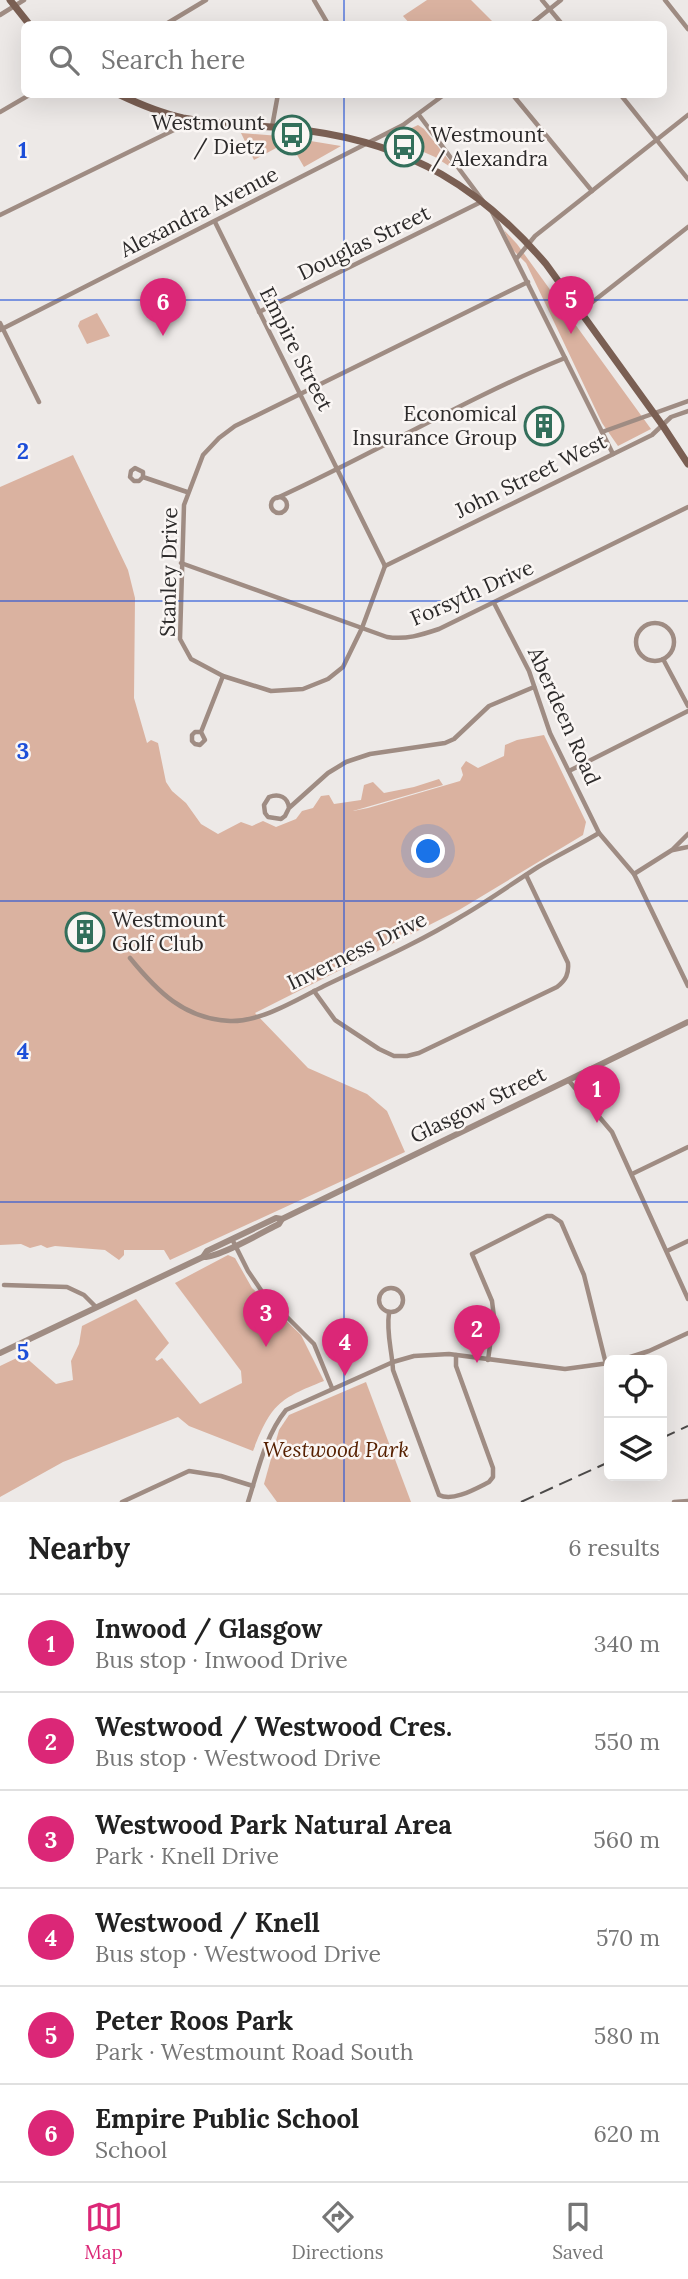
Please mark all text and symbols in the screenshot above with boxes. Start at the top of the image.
search box [21,21,667,98]
icon: search [45,41,83,79]
text: Search here [101,43,245,76]
place label: Westmount / Dietz [151,109,266,160]
bus stop icon: Westmount / Dietz [271,114,313,156]
place label: Westmount / Alexandra [431,121,548,172]
bus stop icon: Westmount / Alexandra [383,126,425,168]
text: 1 [18,135,28,164]
street label: Alexandra Avenue [114,160,282,264]
street label: Douglas Street [293,198,435,286]
pin: 5 [548,276,594,334]
pin: 6 [140,278,186,336]
street label: Empire Street [254,282,340,416]
place label: Economical Insurance Group [352,400,517,451]
building icon: Economical Insurance Group [523,405,565,447]
street label: John Street West [450,427,612,524]
text: 2 [17,436,29,465]
street label: Stanley Drive [154,507,183,637]
street label: Forsyth Drive [406,553,538,632]
street label: Aberdeen Road [522,642,607,789]
text: 3 [17,736,29,765]
your location [411,834,445,868]
street label: Inverness Drive [283,905,431,996]
place label: Westmount Golf Club [112,906,226,957]
building icon: Westmount Golf Club [64,911,106,953]
text: 4 [17,1036,29,1065]
street label: Glasgow Street [405,1060,551,1149]
pin: 1 [574,1065,620,1123]
pin: 3 [243,1289,289,1347]
pin: 2 [454,1305,500,1363]
pin: 4 [322,1318,368,1376]
text: 5 [17,1337,29,1366]
map controls [604,1355,667,1481]
button: locate [604,1355,667,1418]
button: layers [604,1418,667,1481]
park label: Westwood Park [263,1436,409,1463]
text: Nearby [28,1529,130,1567]
text: 6 results [568,1533,660,1562]
text: Inwood / Glasgow [95,1612,322,1645]
text: 1 [46,1629,56,1658]
text: 340 m [594,1629,660,1658]
text: Bus stop · Inwood Drive [95,1645,348,1674]
text: Westwood / Westwood Cres. [95,1710,452,1743]
text: 2 [45,1727,57,1756]
text: 550 m [594,1727,660,1756]
text: Bus stop · Westwood Drive [95,1743,381,1772]
text: Westwood Park Natural Area [95,1808,452,1841]
text: 3 [45,1825,57,1854]
text: 560 m [593,1825,660,1854]
text: Park · Knell Drive [95,1841,279,1870]
text: Westwood / Knell [95,1906,320,1939]
text: 4 [45,1923,57,1952]
text: 570 m [596,1923,660,1952]
text: Bus stop · Westwood Drive [95,1939,381,1968]
text: Peter Roos Park [95,2004,293,2037]
text: 5 [45,2021,57,2050]
text: 580 m [594,2021,660,2050]
text: Park · Westmount Road South [95,2037,413,2066]
text: Empire Public School [95,2102,359,2135]
text: 6 [44,2119,58,2148]
text: 620 m [593,2119,660,2148]
text: School [95,2135,167,2164]
tab: Map [84,2198,123,2264]
tab: Directions [292,2198,384,2264]
tab: Saved [552,2198,604,2264]

